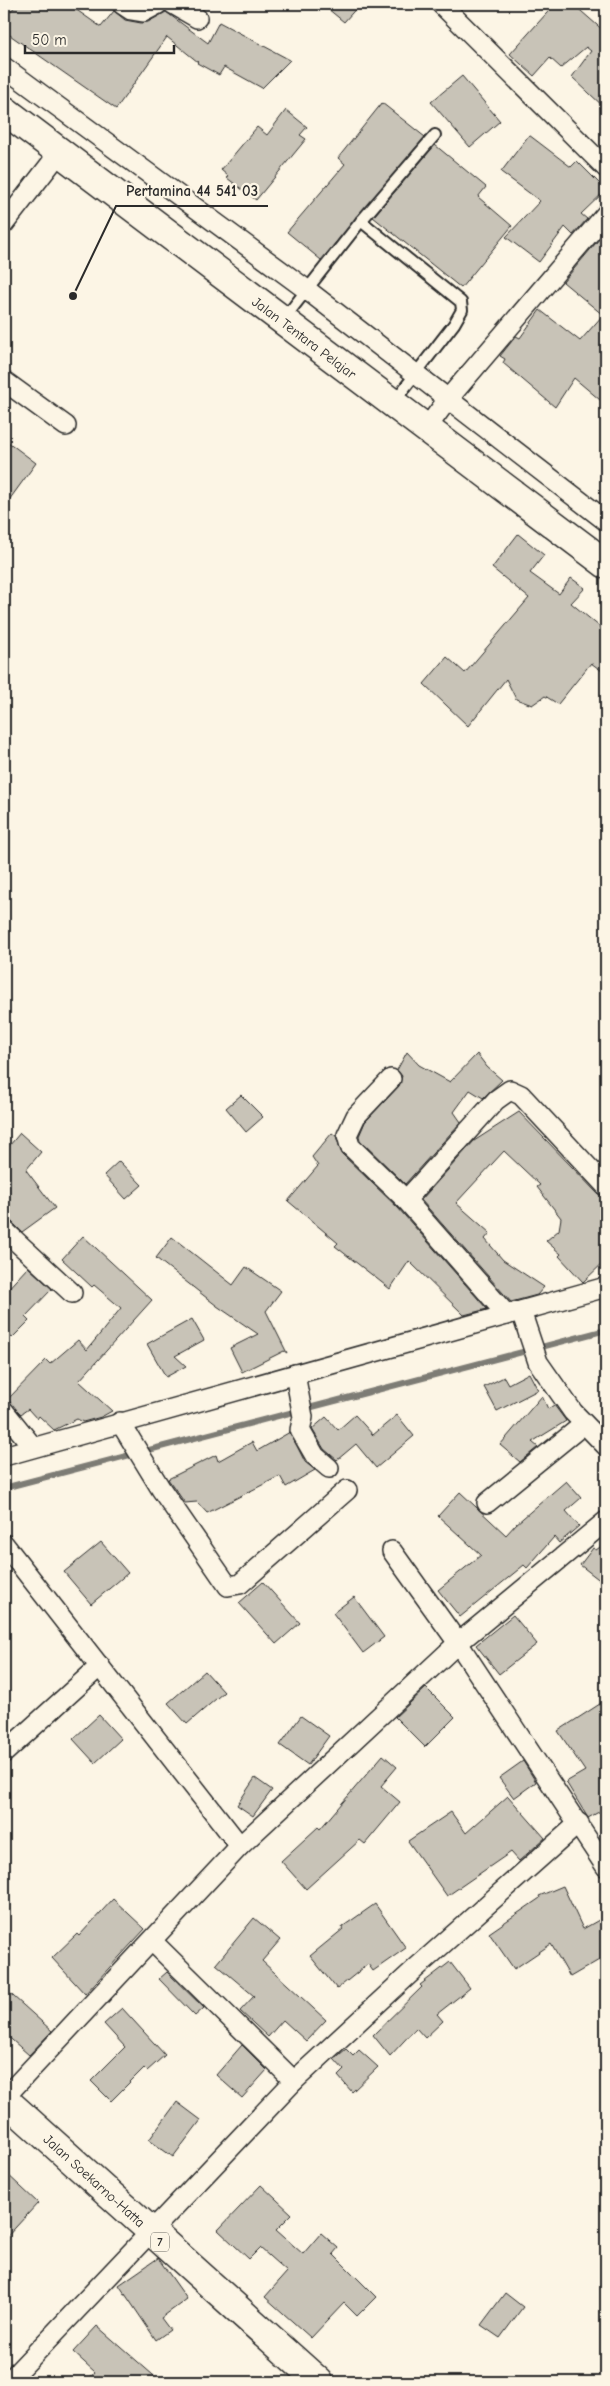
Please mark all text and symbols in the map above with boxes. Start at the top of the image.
scale bar [25,22,174,54]
text: 50 m [32,31,67,49]
callout: Pertamina 44 541 03 [116,176,268,206]
text: Pertamina 44 541 03 [126,182,258,200]
street label: Jalan Tentara Pelajar [249,293,360,383]
street label: Jalan Soekarno-Hatta [40,2131,148,2231]
road number: 7 [151,2232,169,2252]

